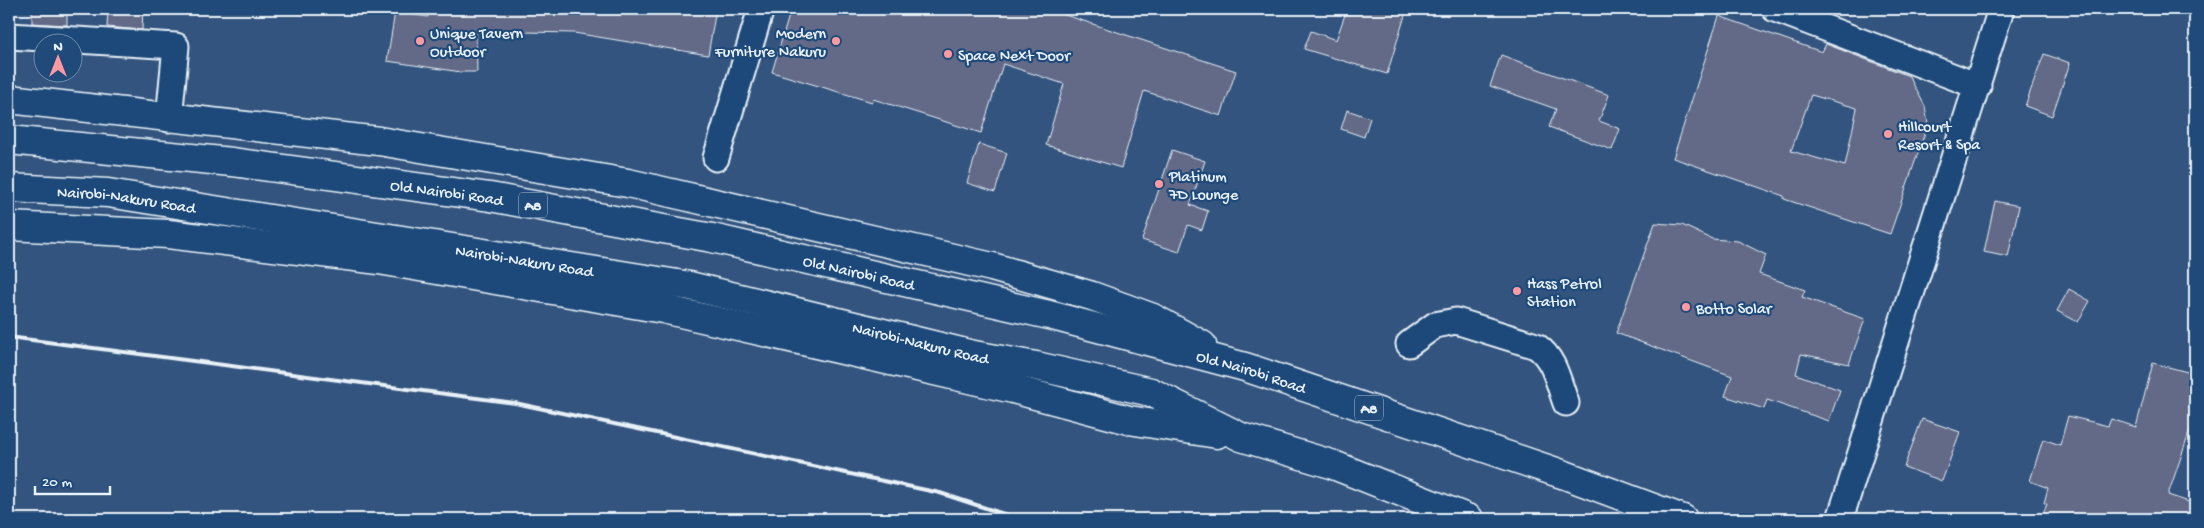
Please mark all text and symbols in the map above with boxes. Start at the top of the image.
place label: Unique Tavern Outdoor [430,26,523,63]
place label: Modern Furniture Nakuru [714,26,826,63]
north arrow [32,32,82,82]
marker: Unique Tavern Outdoor [414,35,426,47]
marker: Modern Furniture Nakuru [830,35,842,47]
text: N [53,39,63,56]
marker: Space Next Door [942,48,954,60]
place label: Space Next Door [958,48,1071,67]
place label: Hillcourt Resort & Spa [1898,119,1981,156]
marker: Hillcourt Resort & Spa [1882,128,1894,140]
place label: Platinum 7D Lounge [1168,169,1239,206]
street label: Old Nairobi Road [389,178,506,213]
marker: Platinum 7D Lounge [1153,178,1165,190]
street label: Nairobi-Nakuru Road [56,184,198,220]
road number: A8 [519,192,547,218]
street label: Nairobi-Nakuru Road [454,243,596,284]
street label: Old Nairobi Road [801,253,917,297]
place label: Hass Petrol Station [1527,276,1602,313]
marker: Hass Petrol Station [1511,285,1523,297]
marker: Botto Solar [1680,301,1692,313]
place label: Botto Solar [1695,301,1773,320]
street label: Nairobi-Nakuru Road [850,320,991,371]
street label: Old Nairobi Road [1194,348,1309,400]
road number: A8 [1355,396,1383,420]
scale bar [35,463,110,495]
text: 20 m [42,474,72,492]

